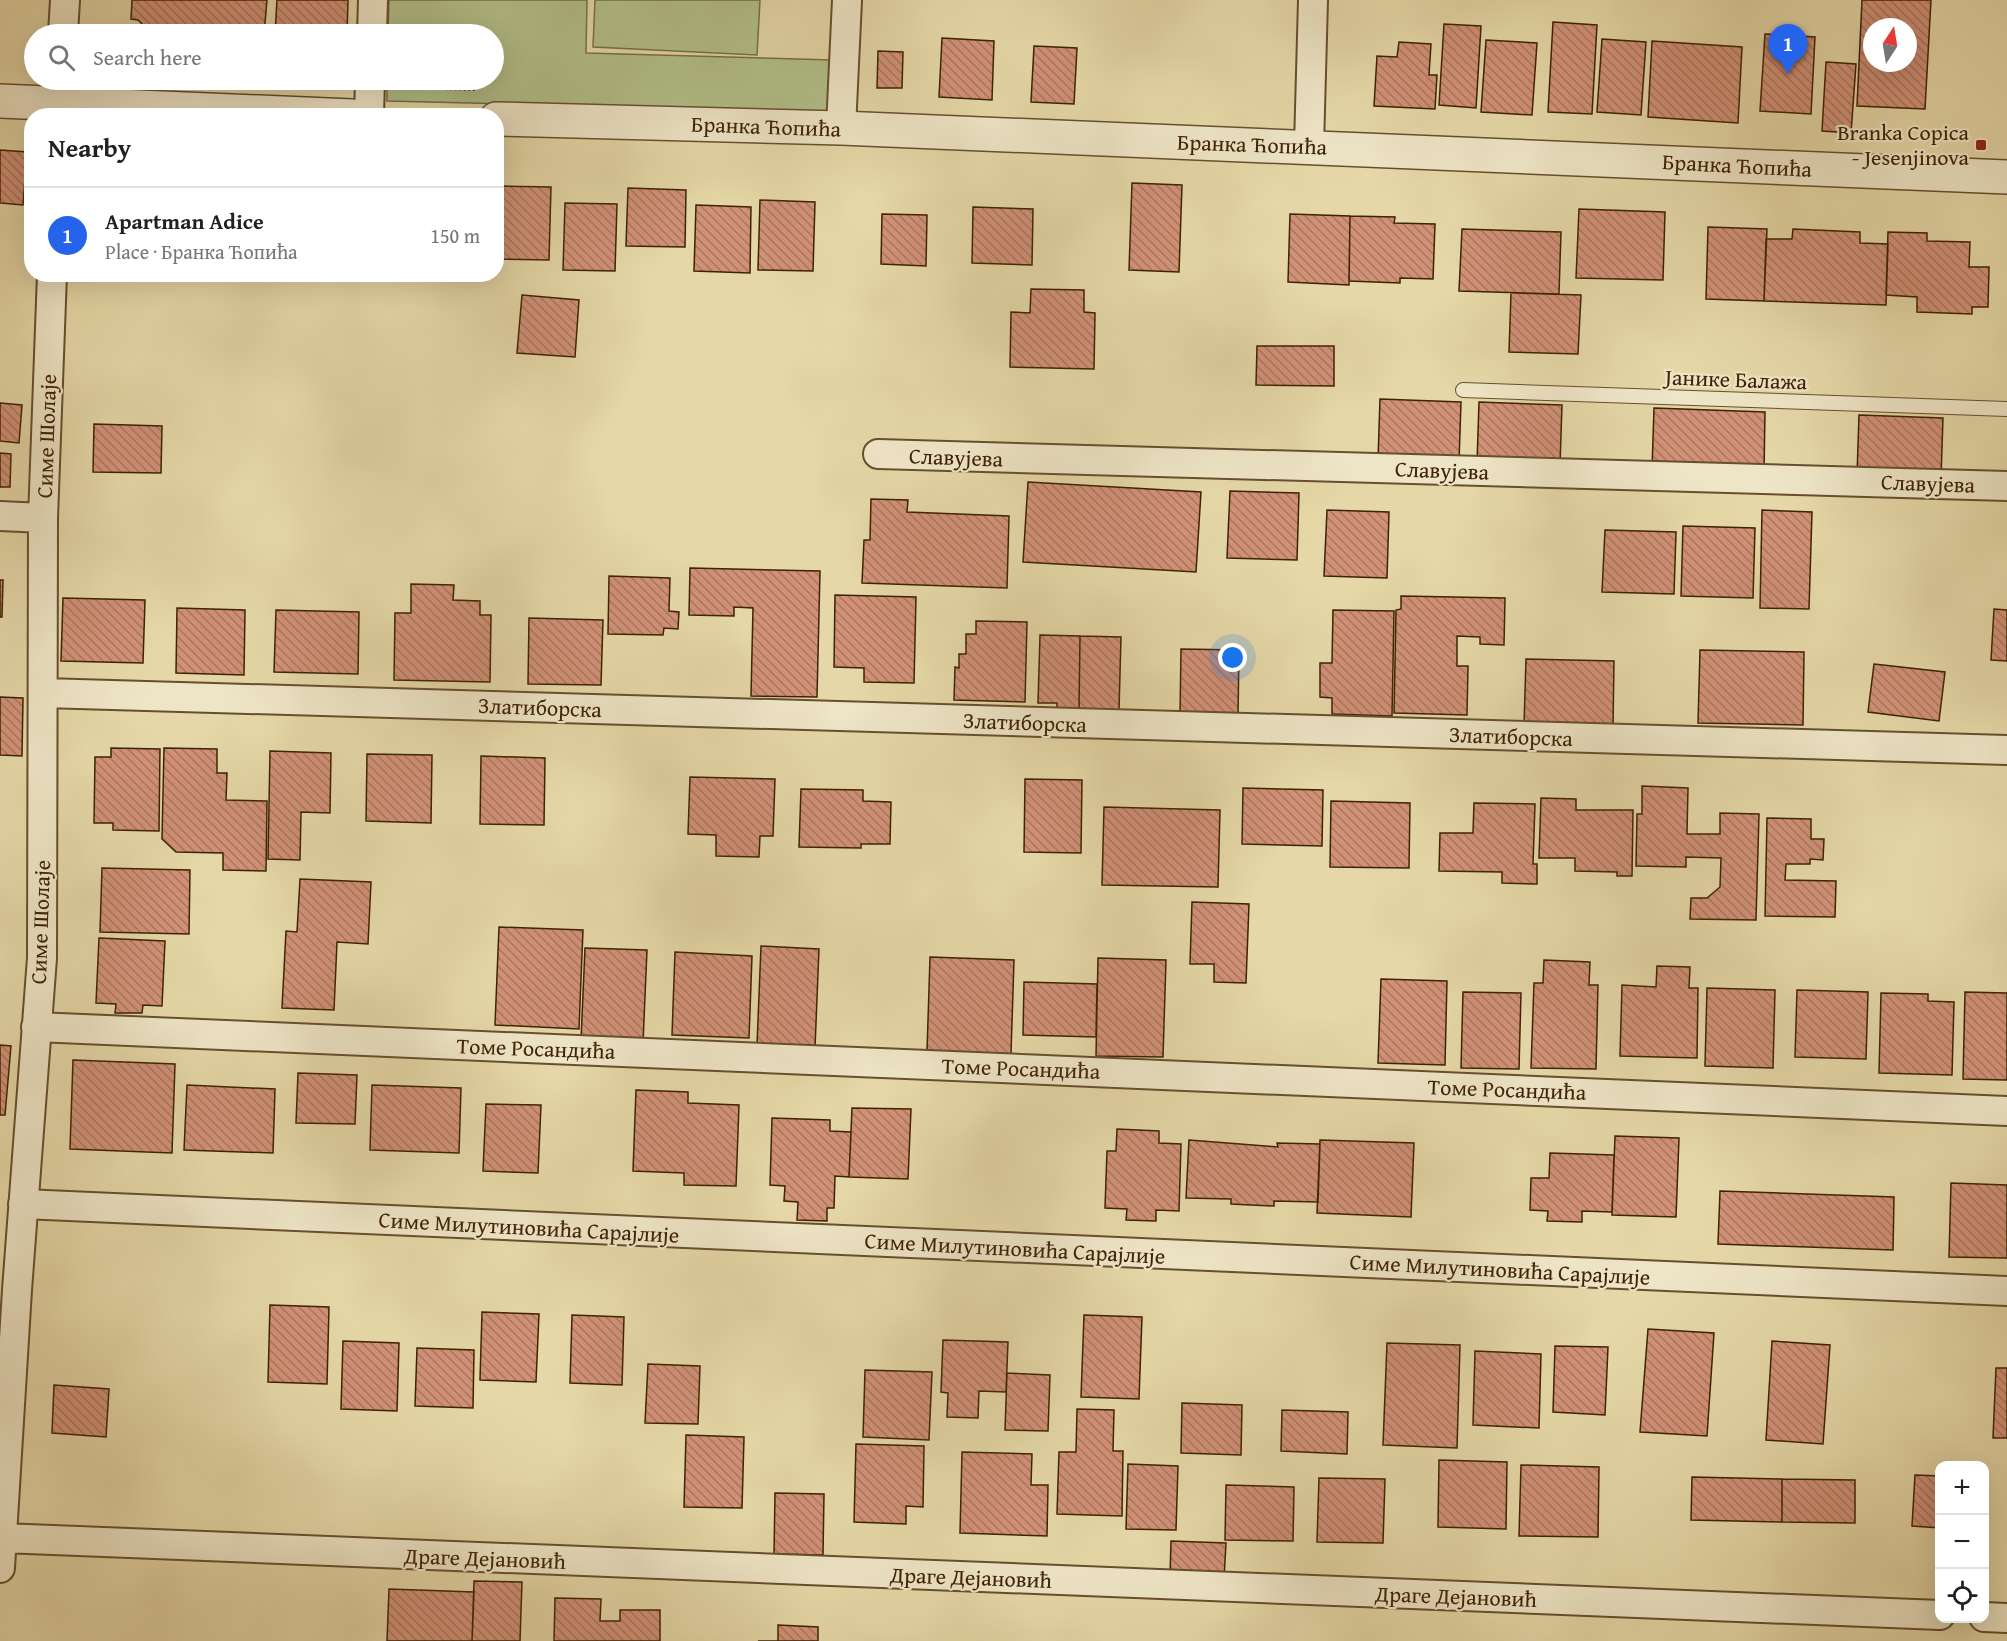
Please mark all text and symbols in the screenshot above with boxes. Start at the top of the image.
north arrow [1863,18,1917,72]
search box [24,24,504,90]
pin: 1 [1768,25,1808,74]
icon: search [45,41,78,74]
text: Search here [93,41,202,73]
street label: Бранка Ћопића [690,107,842,145]
place label: Branka Copica - Jesenjinova [1837,116,1970,173]
street label: Бранка Ћопића [1176,125,1328,163]
text: Nearby [48,128,131,167]
marker: Branka Copica - Jesenjinova [1974,138,1988,152]
street label: Бранка Ћопића [1661,145,1813,185]
text: Apartman Adice [105,205,264,237]
text: 1 [62,221,73,250]
text: 150 m [430,221,480,250]
text: Place · Бранка Ћопића [105,237,298,266]
street label: Јанике Балажа [1661,360,1808,397]
street label: Симе Шолаје [28,373,64,499]
street label: Славујева [909,439,1004,475]
street label: Славујева [1395,452,1490,488]
street label: Славујева [1881,465,1976,501]
your location [1218,643,1247,672]
street label: Златиборска [478,689,603,725]
street label: Златиборска [963,704,1088,740]
street label: Златиборска [1449,718,1574,754]
street label: Симе Шолаје [22,859,58,985]
street label: Томе Росандића [456,1029,616,1067]
street label: Томе Росандића [941,1049,1101,1087]
street label: Томе Росандића [1427,1070,1587,1108]
street label: Симе Милутиновића Сарајлије [378,1203,680,1251]
street label: Симе Милутиновића Сарајлије [864,1224,1166,1272]
street label: Симе Милутиновића Сарајлије [1349,1245,1651,1293]
map controls [1935,1461,1989,1623]
button: + [1935,1461,1989,1515]
button: − [1935,1515,1989,1569]
street label: Драге Дејановић [403,1539,567,1577]
street label: Драге Дејановић [889,1558,1053,1596]
button: locate [1935,1569,1989,1623]
street label: Драге Дејановић [1374,1577,1538,1615]

